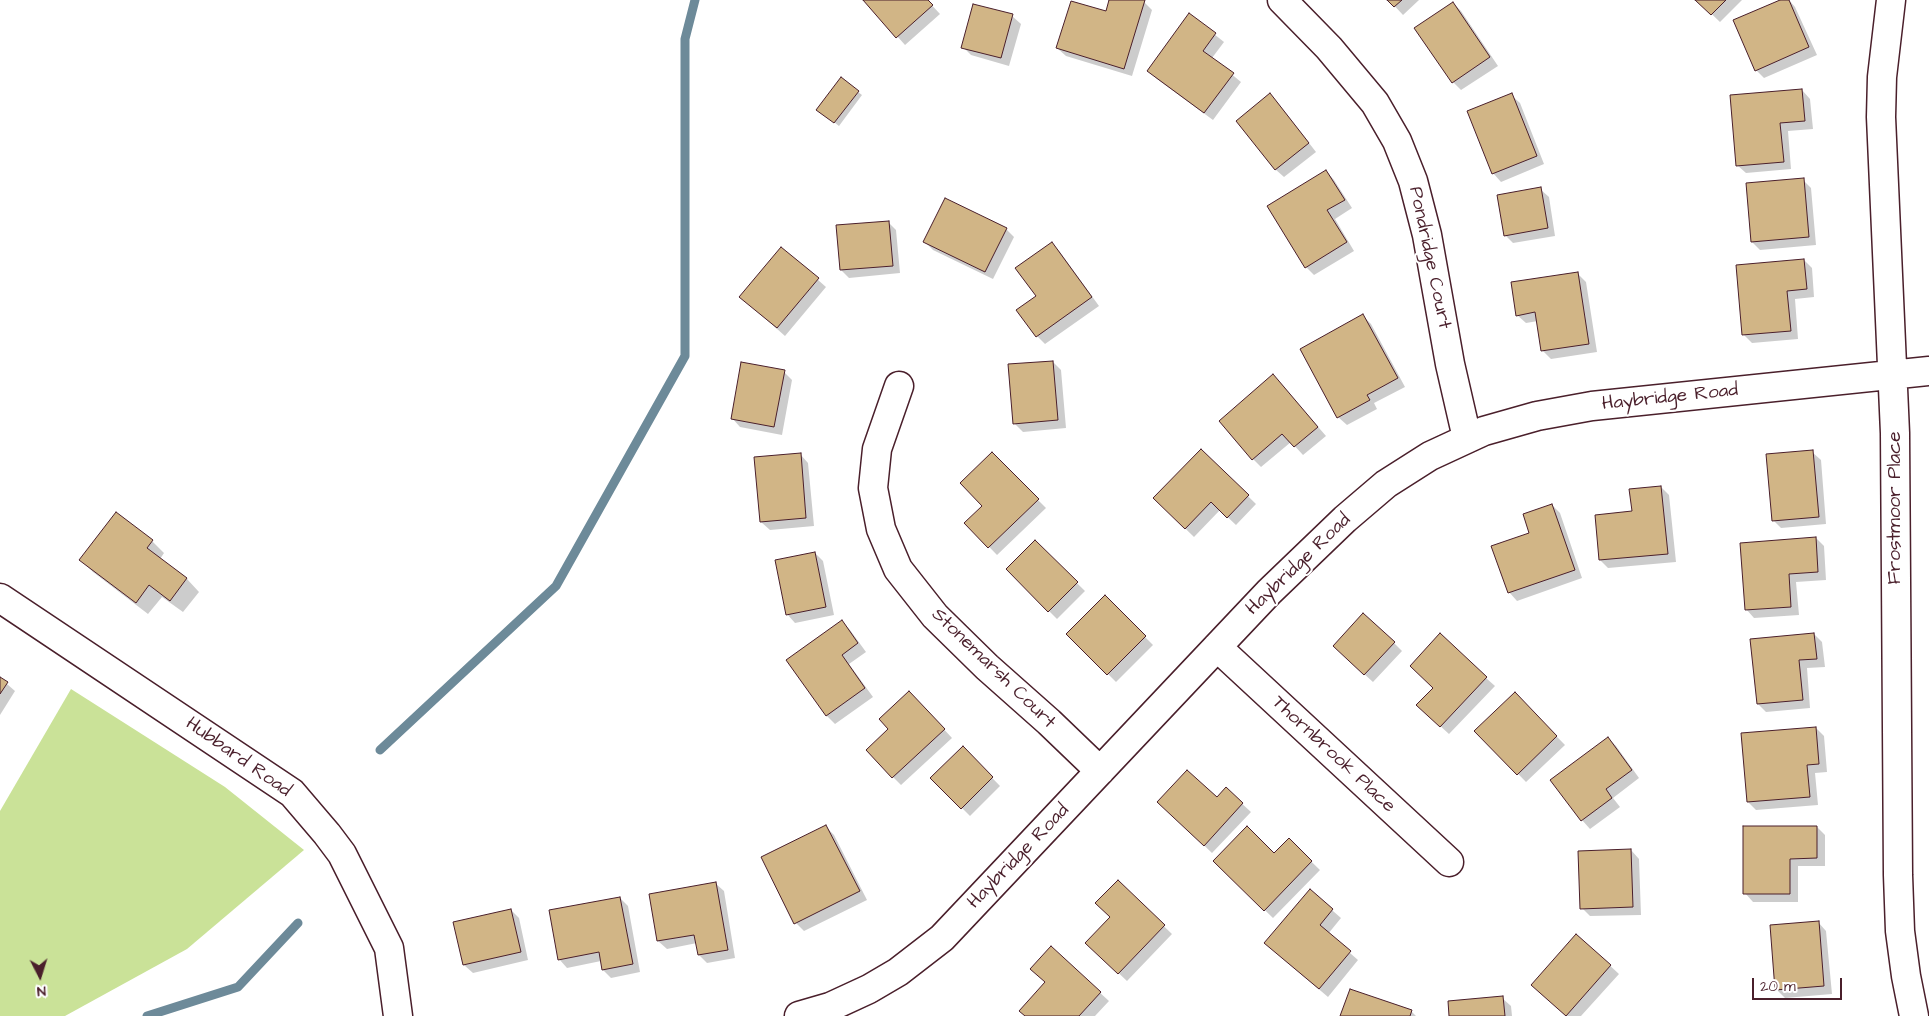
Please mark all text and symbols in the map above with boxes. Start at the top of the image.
street label: Pondridge Court [1403,185,1455,331]
street label: Haybridge Road [1601,380,1739,416]
street label: Frostmoor Place [1885,432,1907,584]
street label: Haybridge Road [1242,509,1356,621]
street label: Stonemarsh Court [926,604,1060,734]
street label: Thornbrook Place [1266,692,1400,818]
street label: Hubbard Road [181,713,295,803]
street label: Haybridge Road [963,800,1075,914]
north arrow [15,951,65,1001]
scale bar [1754,968,1844,1000]
text: 20 m [1760,976,1796,997]
text: N [36,981,47,1001]

